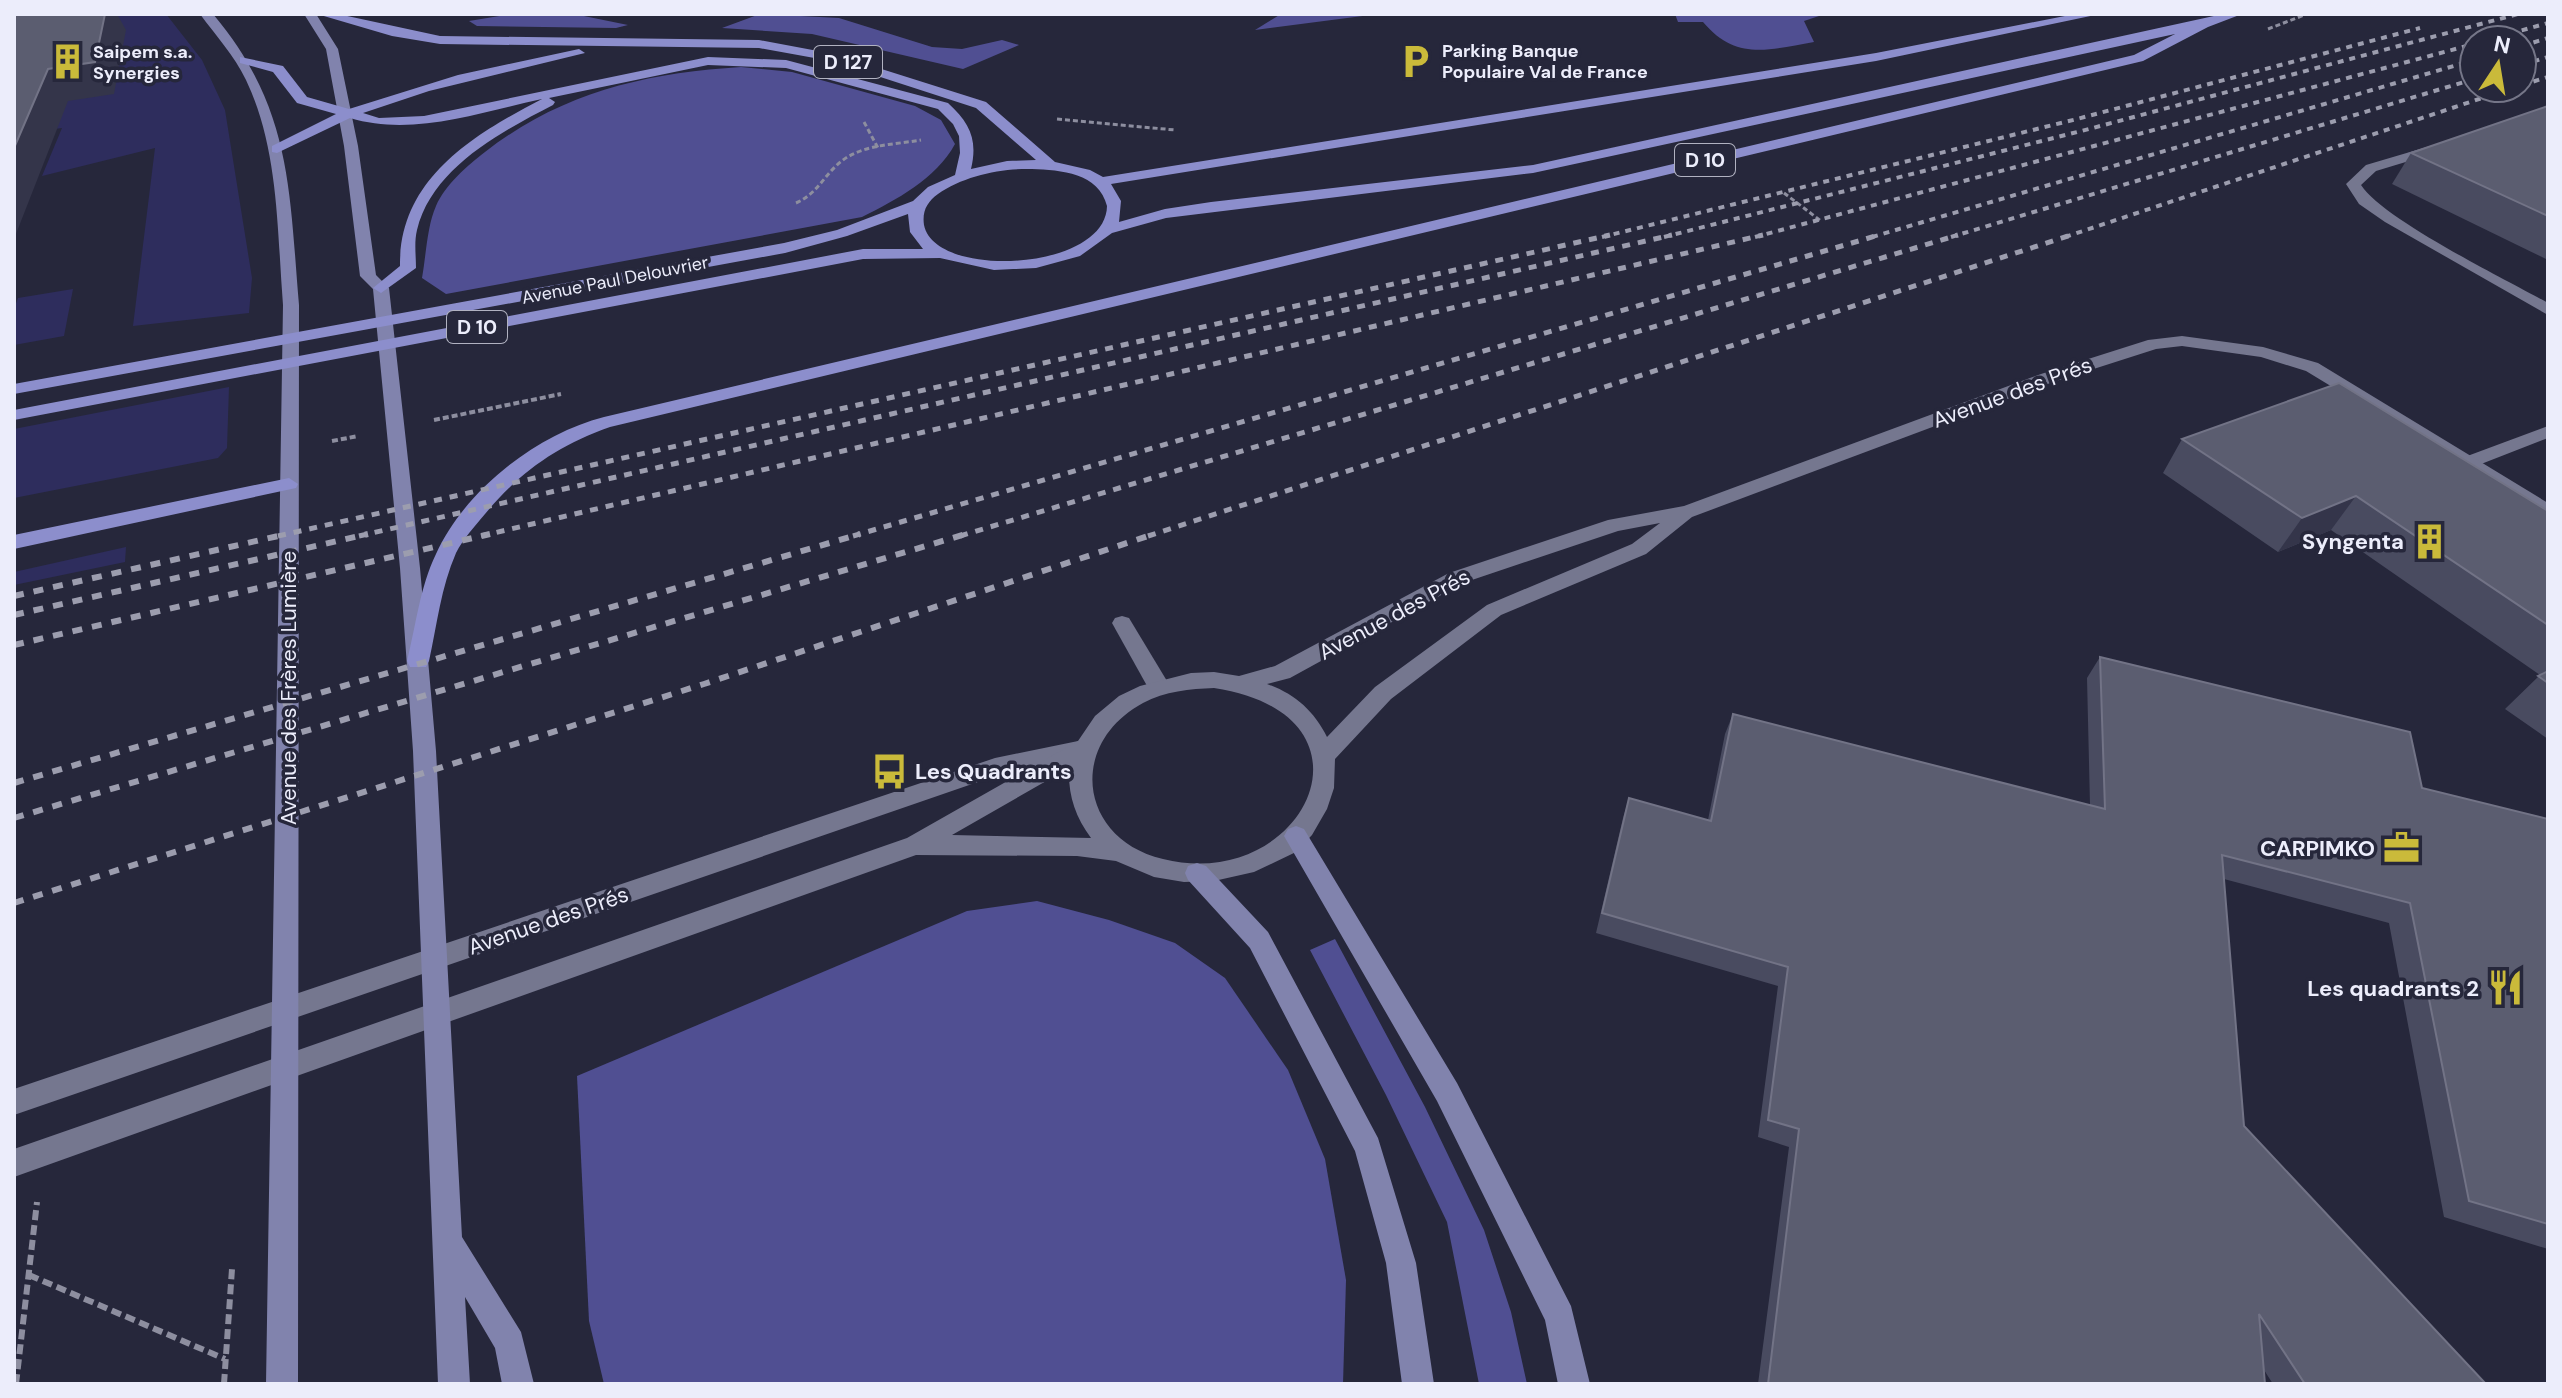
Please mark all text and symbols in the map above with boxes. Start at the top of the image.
north arrow [2458,24,2538,104]
text: N [2491,29,2513,61]
place label: Parking Banque Populaire Val de France [1442,39,1648,84]
place label: Saipem s.a. Synergies [93,40,192,85]
parking icon: Parking Banque Populaire Val de France [1397,42,1435,80]
building icon: Saipem s.a. Synergies [48,43,86,81]
road number: D 127 [814,46,882,78]
road number: D 10 [1675,144,1735,176]
street label: Avenue Paul Delouvrier [520,250,711,310]
road number: D 10 [447,311,507,343]
street label: Avenue des Prés [1928,350,2096,435]
building icon: Syngenta [2411,522,2449,560]
place label: Syngenta [2302,527,2404,556]
street label: Avenue des Frères Lumière [274,551,303,825]
street label: Avenue des Prés [1313,562,1475,667]
bus stop icon: Les Quadrants [870,752,908,790]
place label: Les Quadrants [915,757,1072,786]
office icon: CARPIMKO [2382,829,2420,867]
place label: CARPIMKO [2260,834,2375,863]
street label: Avenue des Prés [464,879,632,962]
restaurant icon: Les quadrants 2 [2486,969,2524,1007]
place label: Les quadrants 2 [2307,974,2479,1003]

